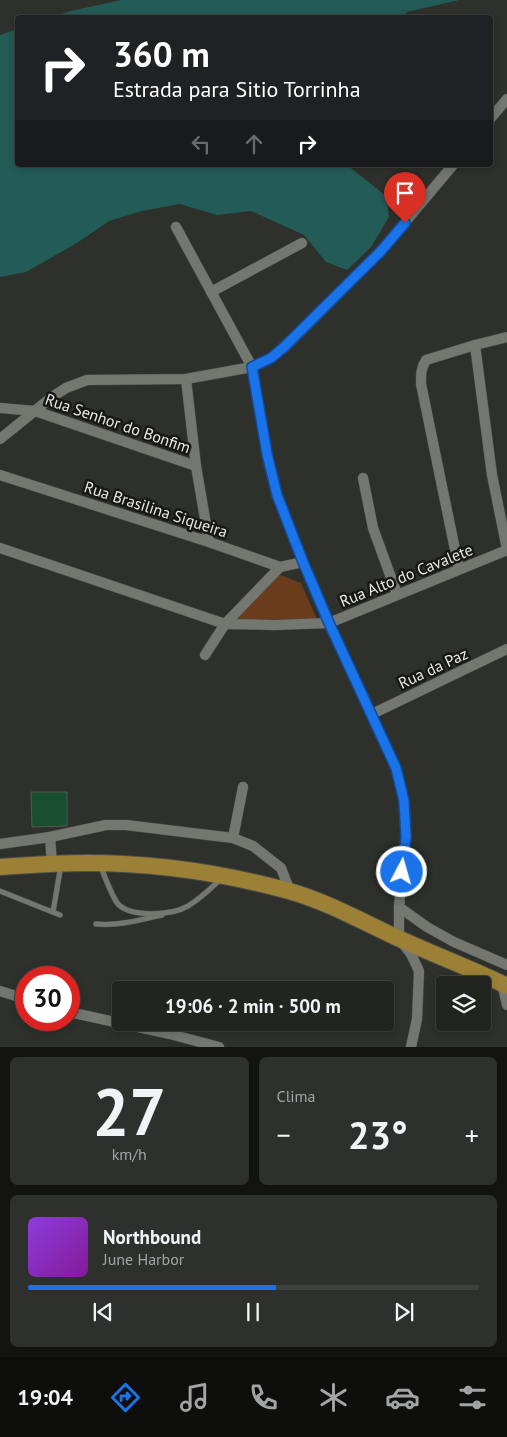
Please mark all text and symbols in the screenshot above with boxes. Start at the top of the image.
text: 360 m [113,31,210,77]
icon: right [30,35,95,100]
text: Estrada para Sitio Torrinha [113,75,361,103]
icon: left [187,130,215,158]
icon: ahead [240,130,268,158]
icon: right [293,130,321,158]
pin [384,172,426,223]
icon: arrive [391,179,419,207]
street label: Rua Senhor do Bonfim [43,389,193,457]
street label: Rua Brasilina Siqueira [82,476,230,542]
street label: Rua Alto do Cavalete [336,539,476,611]
street label: Rua da Paz [395,643,471,693]
position arrow [375,845,427,897]
speed limit sign: 30 [15,966,80,1031]
map controls [436,976,491,1031]
button: layers [436,976,491,1031]
text: 19:06 · 2 min · 500 m [165,994,341,1018]
text: 27 [92,1069,166,1153]
text: Clima [277,1086,316,1106]
text: 23° [348,1110,408,1159]
text: − [277,1116,291,1153]
text: + [465,1116,479,1153]
text: km/h [112,1144,147,1164]
text: Northbound [103,1225,201,1249]
text: June Harbor [103,1249,184,1269]
icon: previous [89,1298,117,1326]
icon: pause [239,1298,267,1326]
icon: next [390,1298,418,1326]
icon: directions [108,1380,143,1415]
icon: music [177,1380,212,1415]
icon: phone [246,1380,281,1415]
icon: climate [316,1380,351,1415]
icon: car [385,1380,420,1415]
icon: filters [455,1380,490,1415]
text: 19:04 [17,1383,73,1411]

